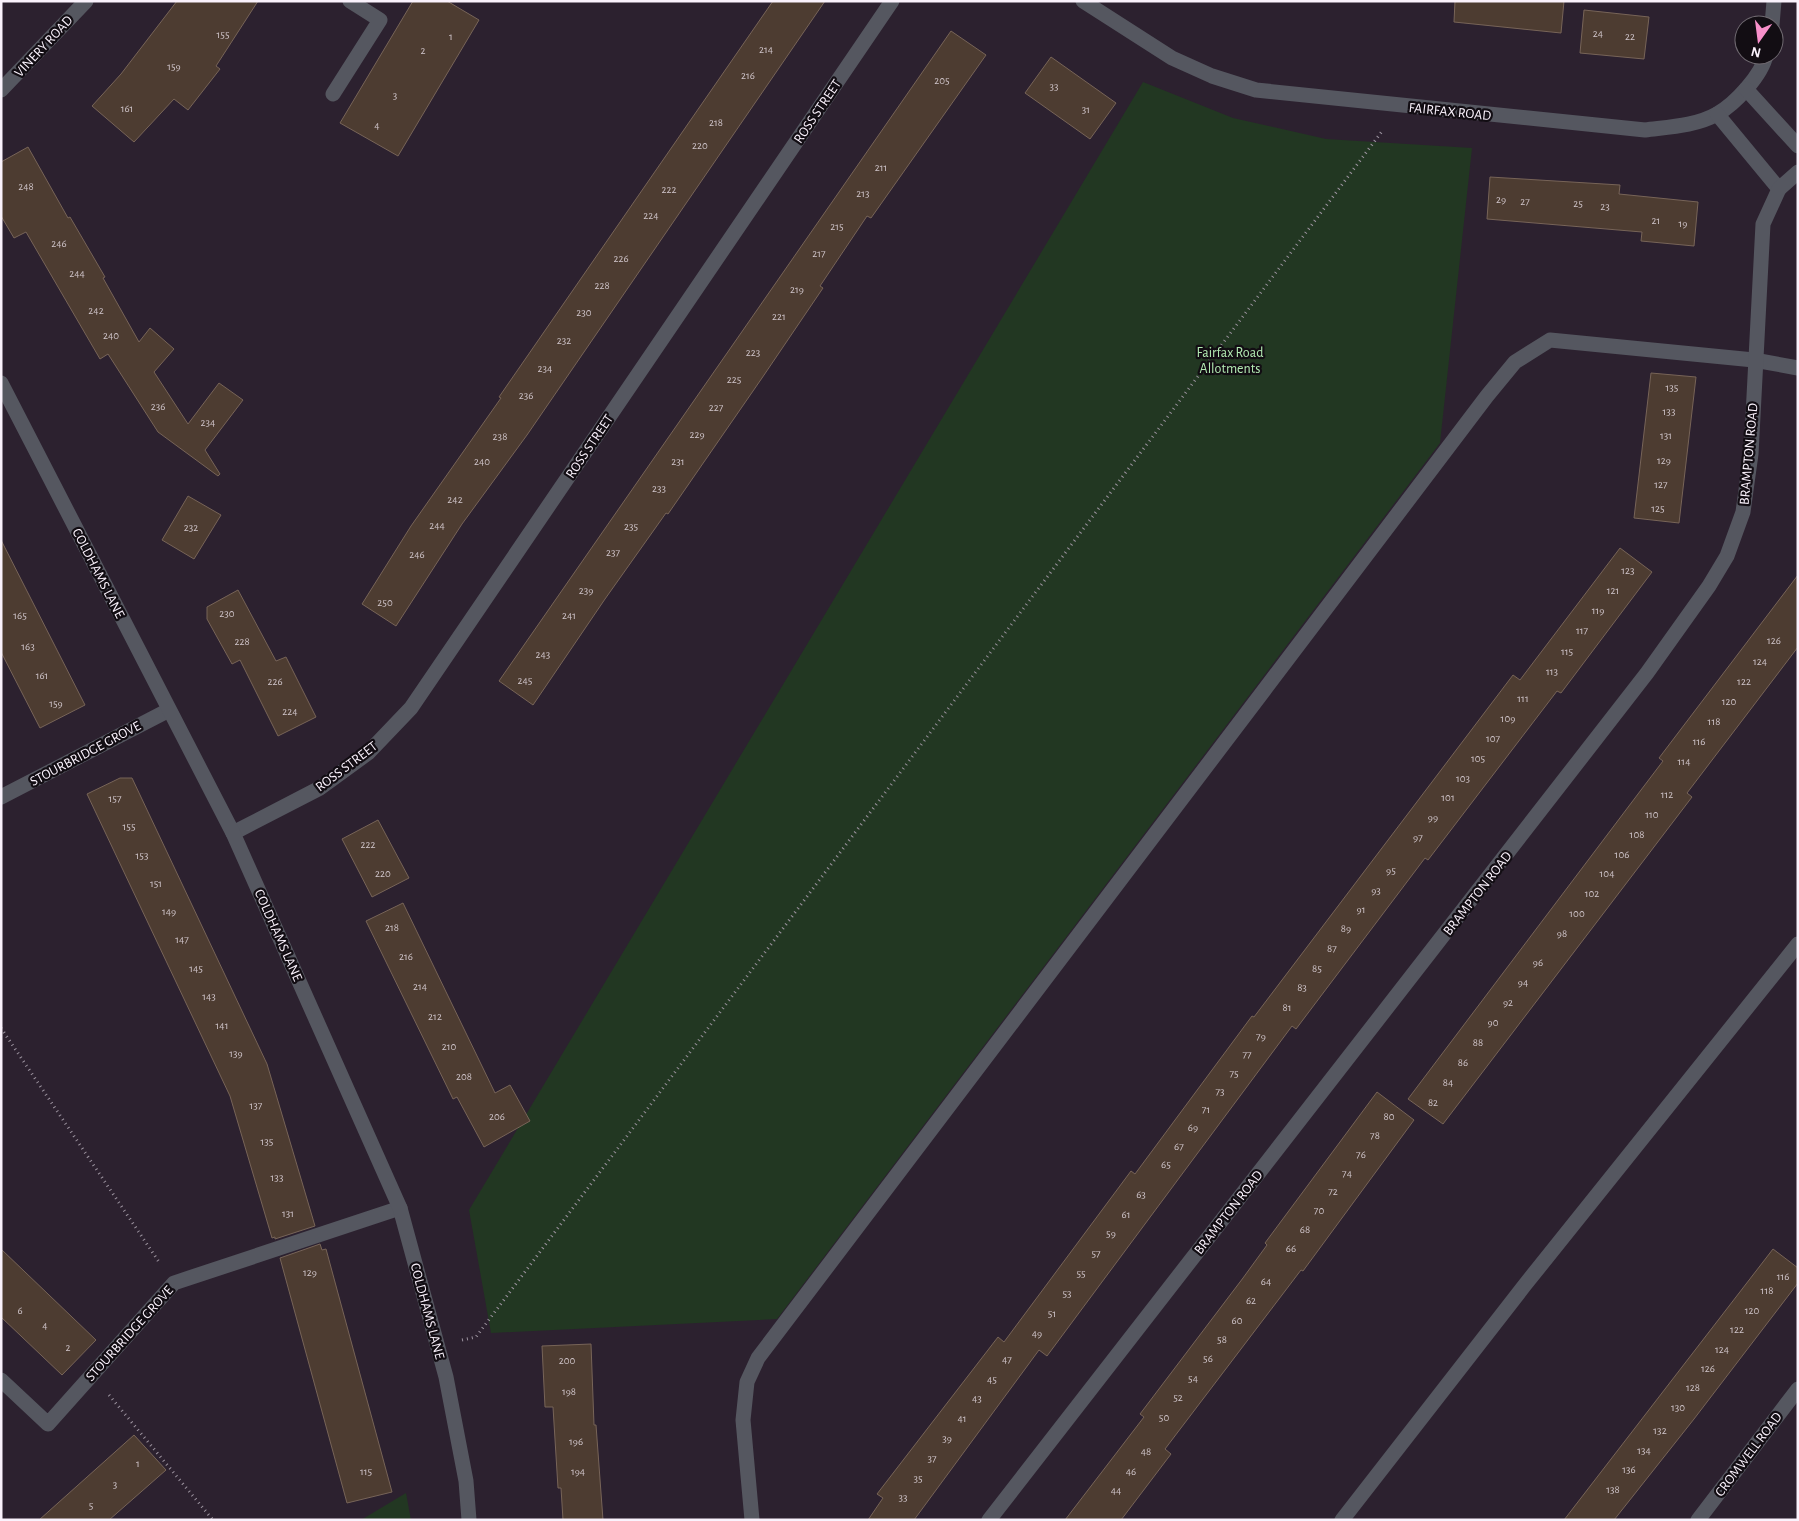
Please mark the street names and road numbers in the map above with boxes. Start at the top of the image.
street label: VINERY ROAD [12,13,76,80]
street label: ROSS STREET [791,77,844,146]
street label: FAIRFAX ROAD [1408,101,1492,123]
street label: BRAMPTON ROAD [1738,403,1760,506]
street label: ROSS STREET [563,412,616,481]
street label: COLDHAMS LANE [69,526,127,621]
street label: STOURBRIDGE GROVE [28,719,143,789]
street label: ROSS STREET [313,739,380,794]
street label: BRAMPTON ROAD [1441,849,1515,938]
street label: COLDHAMS LANE [252,887,305,984]
street label: BRAMPTON ROAD [1192,1168,1266,1257]
street label: COLDHAMS LANE [407,1262,447,1361]
street label: STOURBRIDGE GROVE [83,1283,176,1384]
street label: CROMWELL ROAD [1713,1410,1785,1499]

